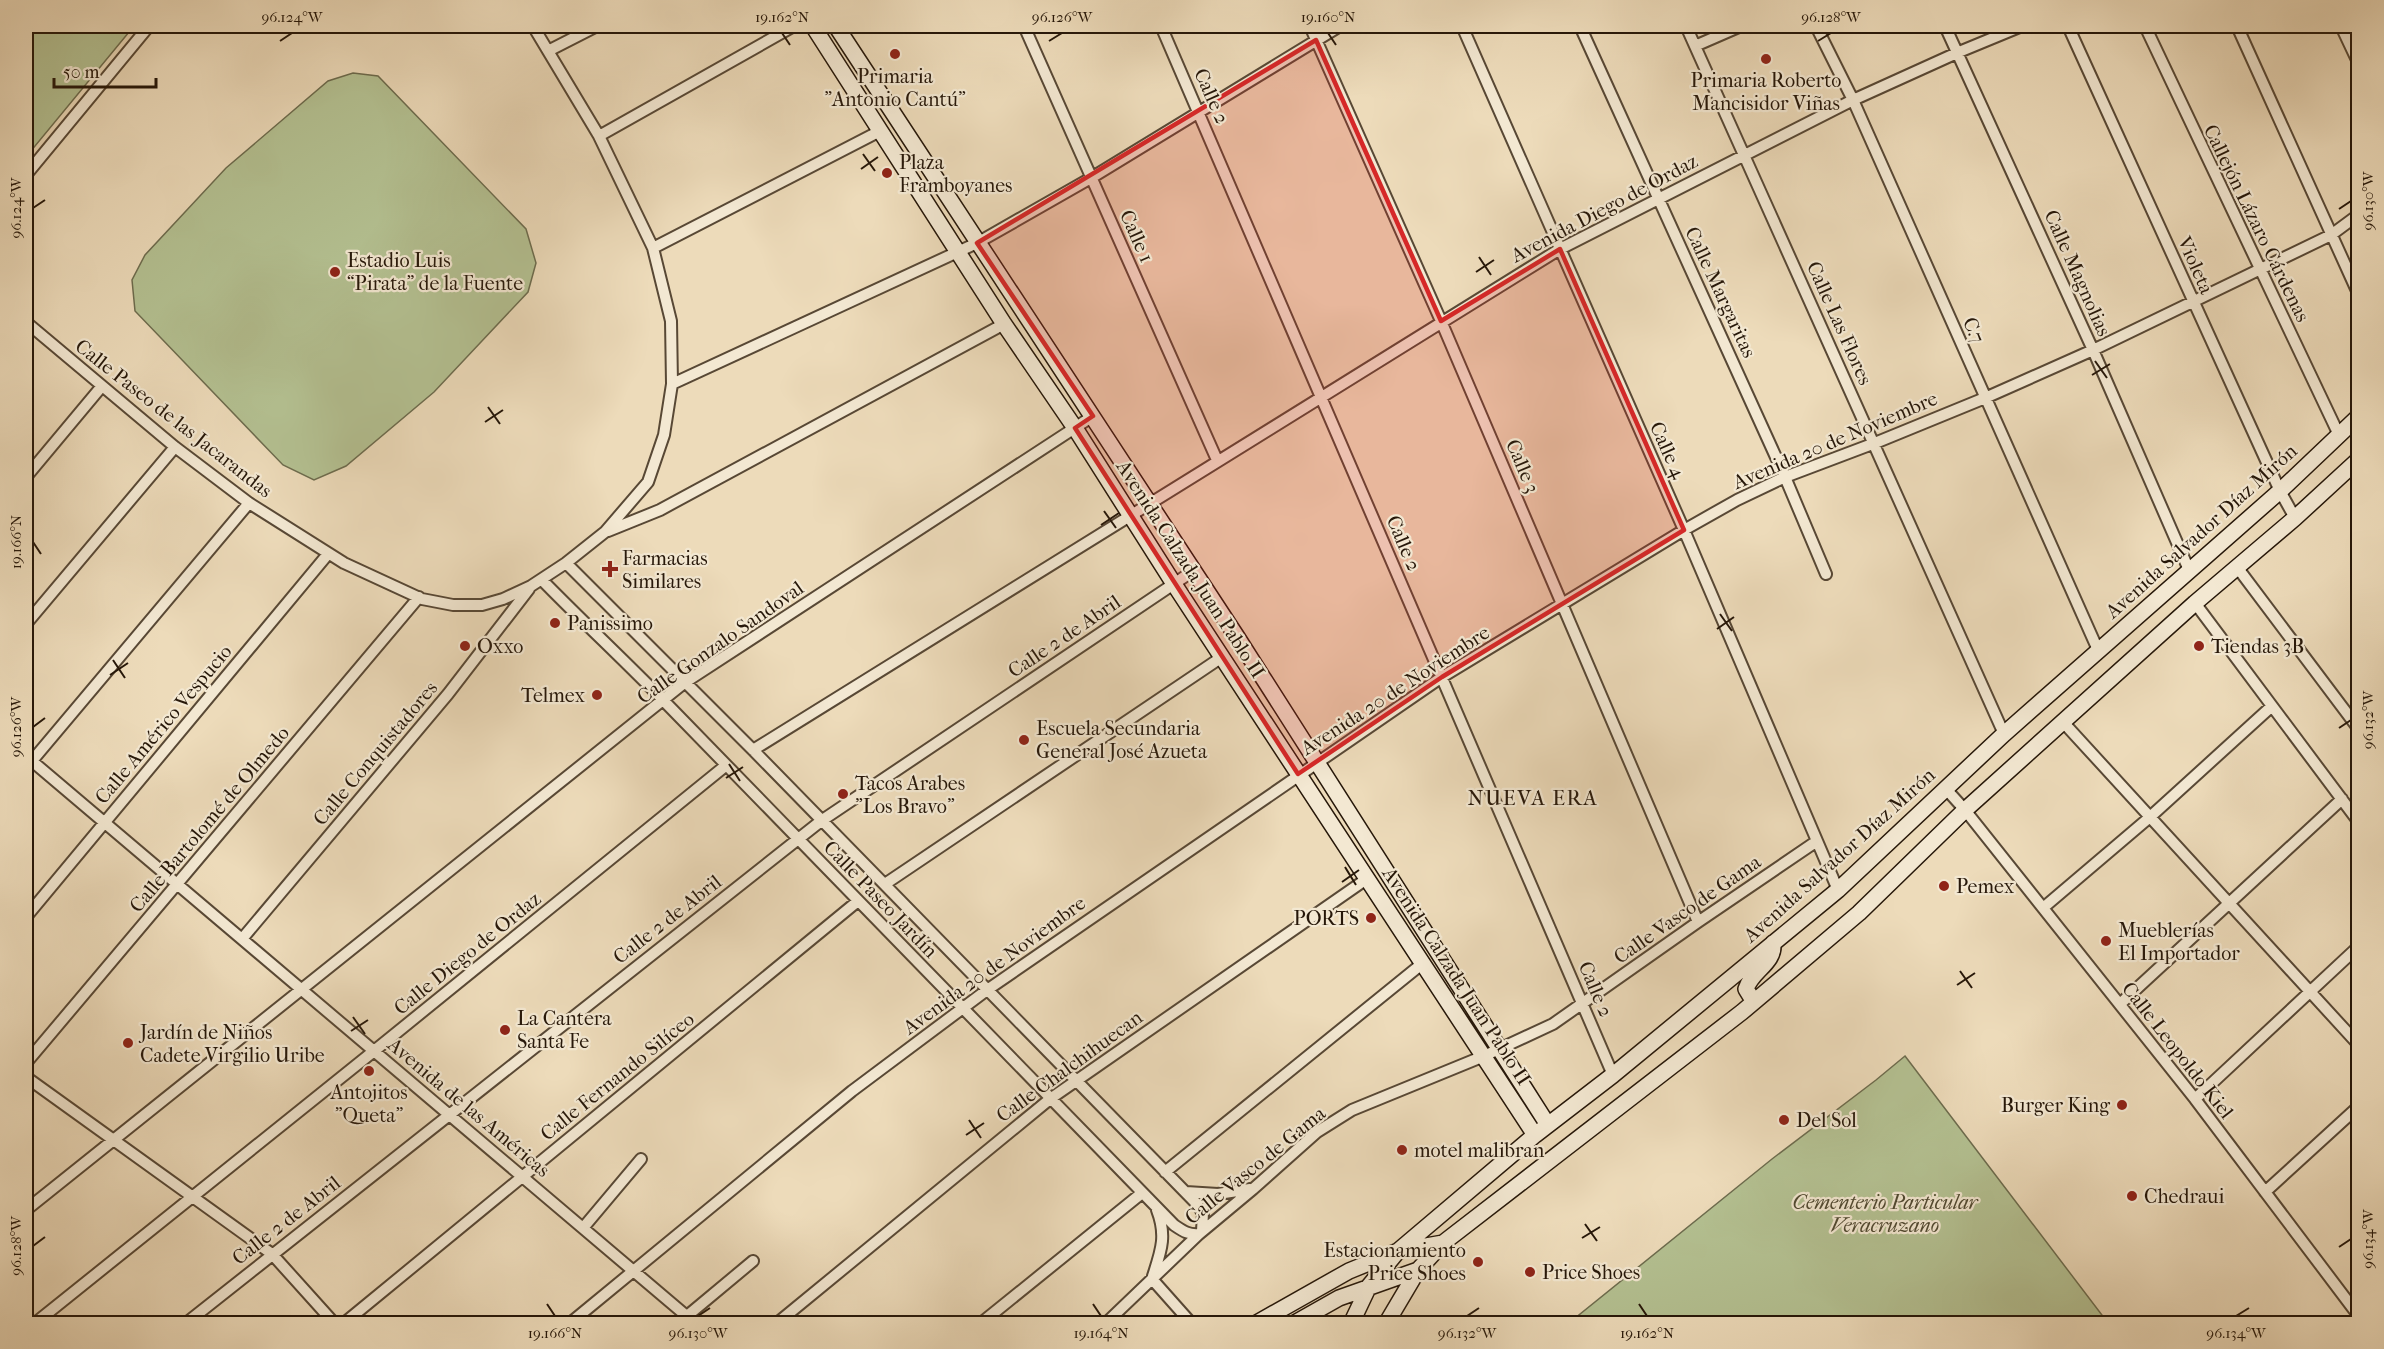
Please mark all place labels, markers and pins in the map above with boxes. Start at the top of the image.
marker: Primaria "Antonio Cantú" [888,47,902,61]
marker: Primaria Roberto Mancisidor Viñas [1759,52,1773,66]
place label: Primaria "Antonio Cantú" [824,65,966,111]
place label: Primaria Roberto Mancisidor Viñas [1691,69,1841,115]
place label: Plaza Framboyanes [899,151,1012,197]
marker: Plaza Framboyanes [880,166,894,180]
place label: Estadio Luis “Pirata” de la Fuente [347,249,523,295]
marker: Estadio Luis “Pirata” de la Fuente [328,265,342,279]
place label: Farmacias Similares [622,547,708,593]
marker: Farmacias Similares [603,562,617,576]
place label: Panissimo [567,612,653,635]
marker: Panissimo [548,616,562,630]
place label: Oxxo [477,635,524,658]
place label: Tiendas 3B [2211,635,2304,658]
marker: Oxxo [458,639,472,653]
marker: Tiendas 3B [2192,639,2206,653]
place label: Telmex [521,684,586,707]
marker: Telmex [590,688,604,702]
place label: Escuela Secundaria General José Azueta [1036,717,1208,763]
marker: Escuela Secundaria General José Azueta [1017,733,1031,747]
place label: Tacos Arabes "Los Bravo" [855,772,965,818]
marker: Tacos Arabes "Los Bravo" [836,787,850,801]
place label: Pemex [1956,875,2015,898]
marker: Pemex [1937,879,1951,893]
place label: PORTS [1294,907,1359,930]
marker: PORTS [1364,911,1378,925]
place label: Mueblerías El Importador [2118,919,2240,965]
marker: Mueblerías El Importador [2099,934,2113,948]
place label: La Cantera Santa Fe [517,1007,612,1053]
place label: Jardín de Niños Cadete Virgilio Uribe [138,1021,325,1067]
marker: La Cantera Santa Fe [498,1023,512,1037]
marker: Jardín de Niños Cadete Virgilio Uribe [121,1036,135,1050]
marker: Antojitos "Queta" [362,1064,376,1078]
place label: Antojitos "Queta" [329,1081,408,1127]
place label: Burger King [2001,1094,2110,1117]
marker: Burger King [2115,1098,2129,1112]
place label: Del Sol [1796,1109,1857,1132]
marker: Del Sol [1777,1113,1791,1127]
place label: motel malibran [1414,1139,1545,1162]
marker: motel malibran [1395,1143,1409,1157]
place label: Chedraui [2144,1185,2224,1208]
marker: Chedraui [2125,1189,2139,1203]
place label: Estacionamiento Price Shoes [1324,1239,1466,1285]
marker: Estacionamiento Price Shoes [1471,1255,1485,1269]
place label: Price Shoes [1542,1261,1640,1284]
marker: Price Shoes [1523,1265,1537,1279]

